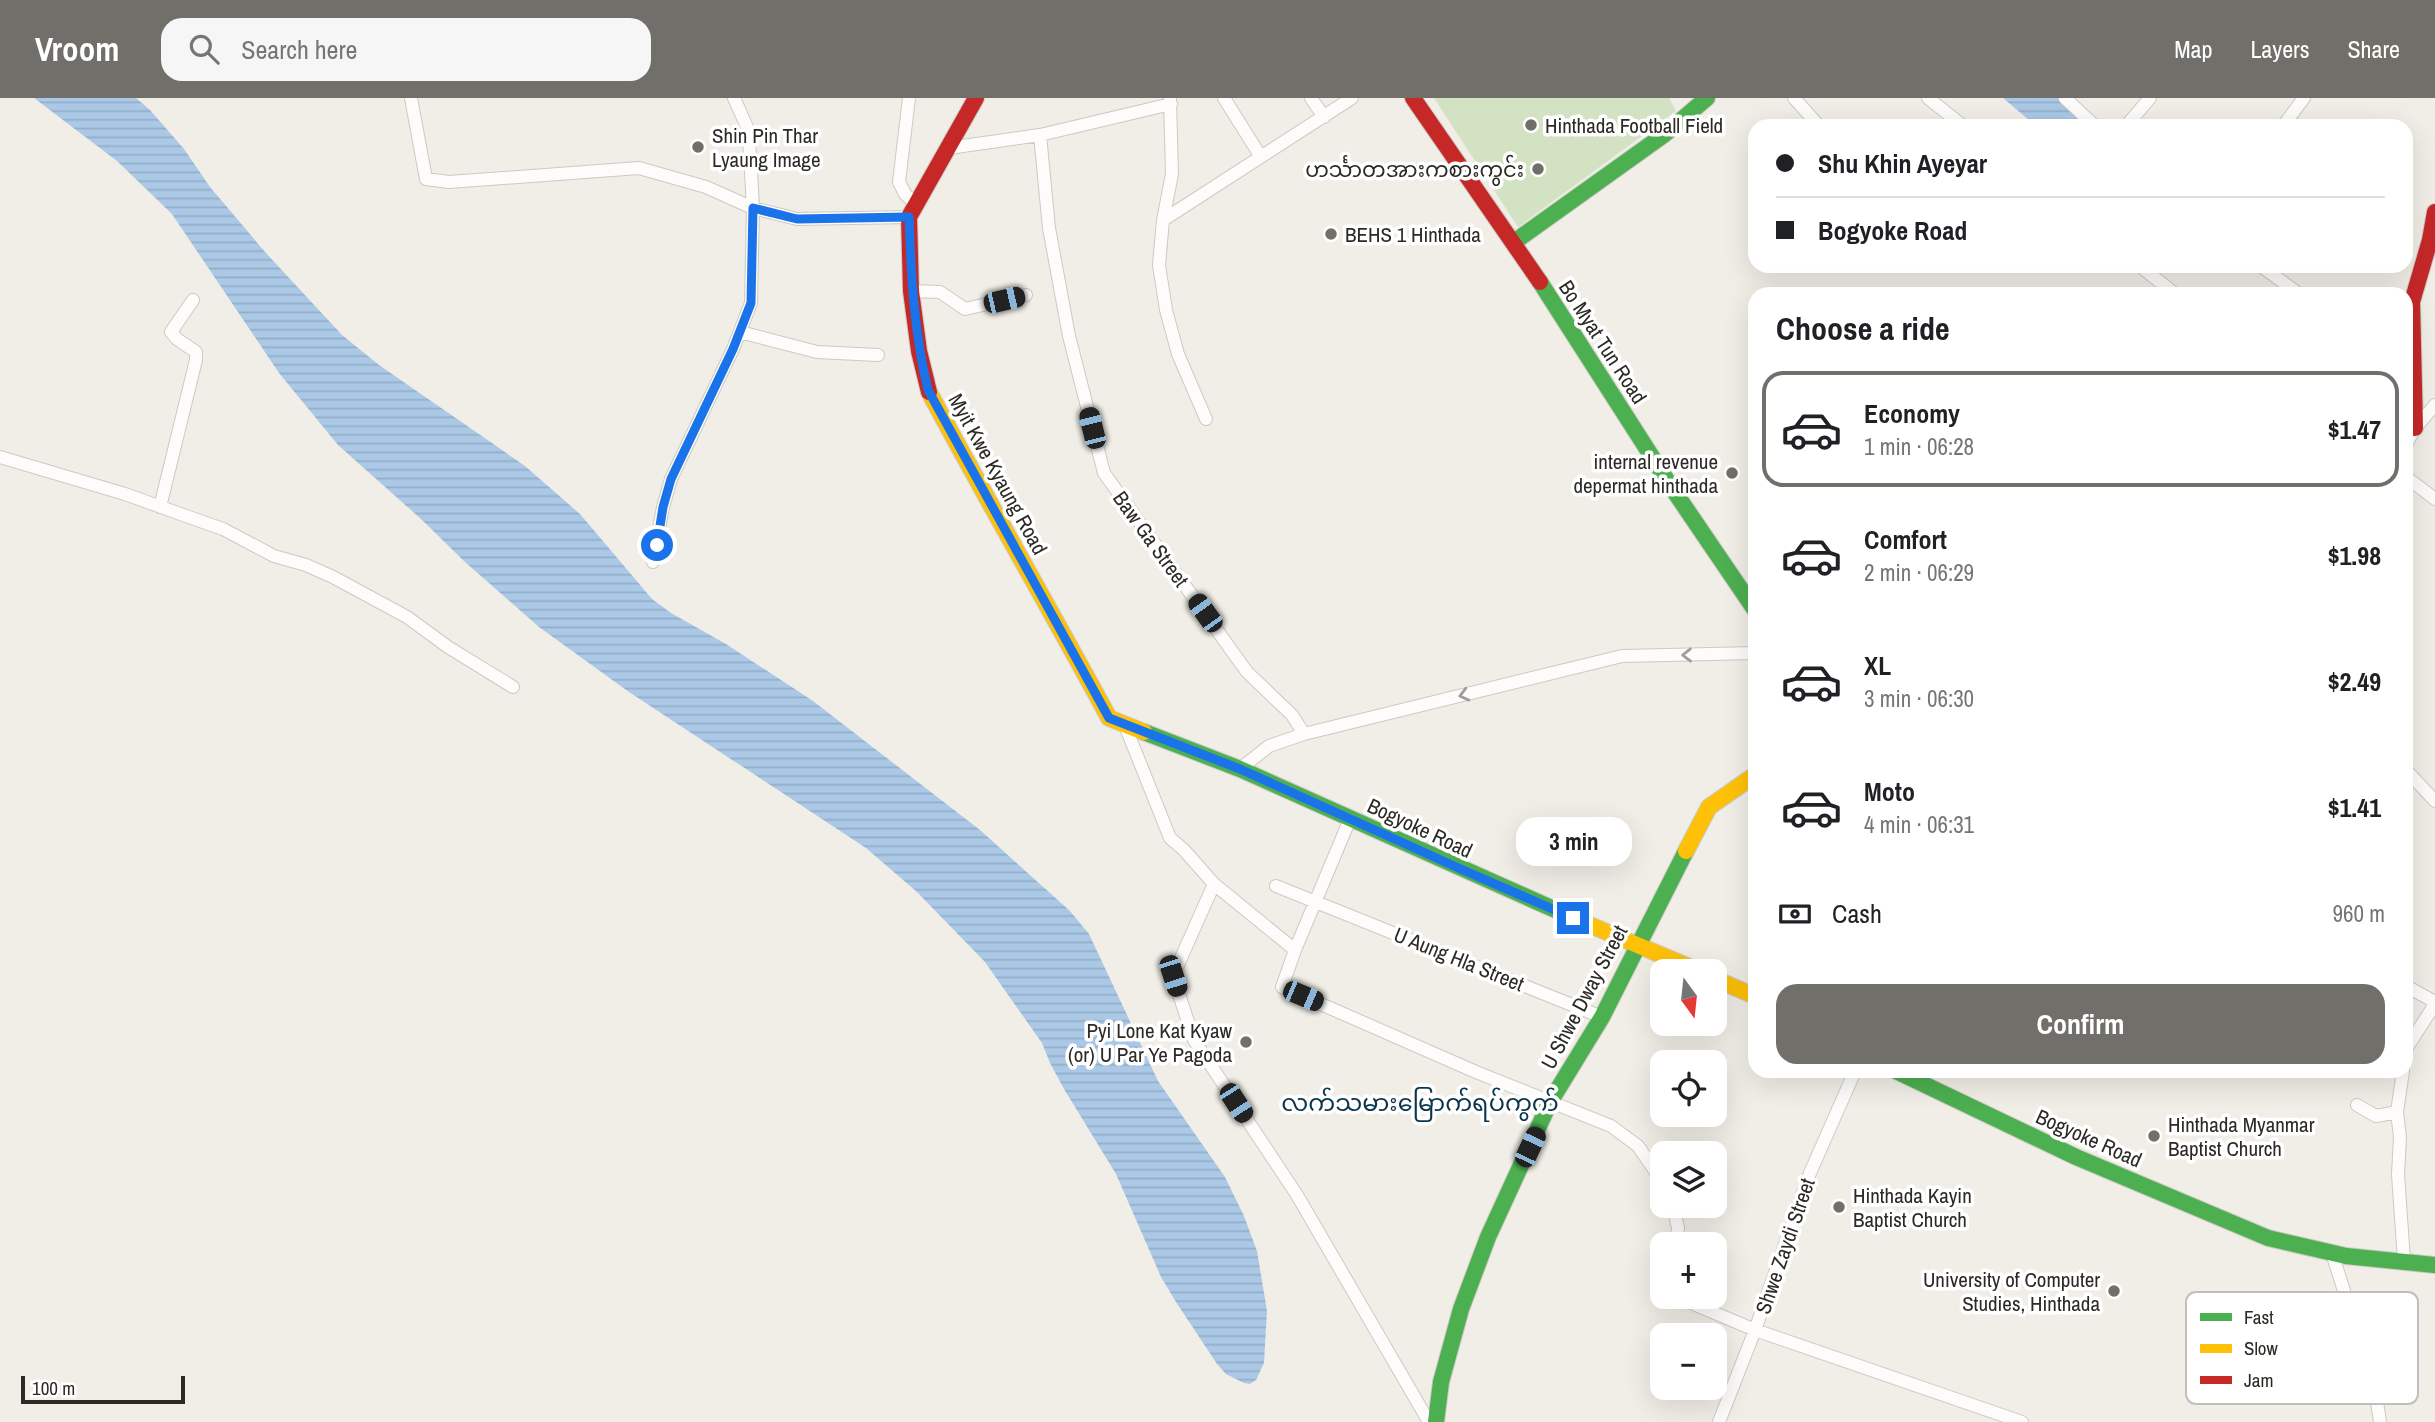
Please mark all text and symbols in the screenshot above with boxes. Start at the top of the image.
search box [161,18,651,81]
text: Vroom [35,27,119,71]
icon: search [185,30,223,68]
text: Search here [241,32,357,67]
text: Map [2174,33,2212,65]
text: Layers [2250,33,2309,65]
text: Share [2347,33,2400,65]
place label: Hinthada Football Field [1545,111,1723,140]
marker: Hinthada Football Field [1523,117,1539,133]
place label: Shin Pin Thar Lyaung Image [712,121,821,174]
marker: Shin Pin Thar Lyaung Image [690,139,706,155]
text: Shu Khin Ayeyar [1818,146,1987,181]
place label: ဟင်္သာတအားကစားကွင်း [1305,154,1524,186]
marker: ဟင်္သာတအားကစားကွင်း [1530,161,1546,177]
text: Bogyoke Road [1818,213,1967,248]
place label: BEHS 1 Hinthada [1345,220,1481,249]
marker: BEHS 1 Hinthada [1323,226,1339,242]
street label: Bo Myat Tun Road [1552,275,1654,409]
car [982,285,1027,315]
text: Choose a ride [1776,307,1950,350]
street label: Myit Kwe Kyaung Road [942,388,1054,560]
text: Economy [1864,396,1960,431]
icon: car [1780,398,1843,461]
car [1077,405,1108,451]
text: $1.47 [2328,412,2381,447]
text: 1 min · 06:28 [1864,431,1974,462]
place label: internal revenue depermat hinthada [1573,447,1718,500]
marker: internal revenue depermat hinthada [1724,465,1740,481]
street label: Baw Ga Street [1106,485,1196,593]
text: Comfort [1864,522,1947,557]
icon: car [1780,524,1843,587]
route start [641,529,673,561]
text: $1.98 [2328,538,2381,573]
text: 2 min · 06:29 [1864,557,1974,588]
car [1185,590,1226,636]
one-way arrow [1681,647,1692,662]
text: XL [1864,648,1891,683]
icon: car [1780,650,1843,713]
text: $2.49 [2328,664,2381,699]
text: 3 min · 06:30 [1864,683,1974,714]
one-way arrow [1458,687,1470,701]
text: Moto [1864,774,1915,809]
icon: car [1780,776,1843,839]
text: $1.41 [2328,790,2381,825]
street label: Bogyoke Road [1363,791,1477,865]
text: 4 min · 06:31 [1864,809,1974,840]
callout: 3 min [1515,816,1631,866]
text: 3 min [1549,826,1599,857]
icon: cash [1776,895,1814,933]
text: Cash [1832,896,1882,931]
text: 960 m [2333,898,2385,929]
route end [1557,902,1589,934]
street label: U Aung Hla Street [1390,920,1529,998]
street label: U Shwe Dway Street [1534,920,1634,1074]
car [1157,953,1190,999]
north arrow [1650,959,1727,1036]
map controls [1650,959,1727,1400]
car [1280,978,1327,1014]
button: Confirm [1776,984,2385,1064]
place label: Pyi Lone Kat Kyaw (or) U Par Ye Pagoda [1068,1016,1233,1069]
marker: Pyi Lone Kat Kyaw (or) U Par Ye Pagoda [1238,1034,1254,1050]
button: locate [1650,1050,1727,1127]
car [1216,1080,1257,1126]
district label: လက်သမားမြောက်ရပ်ကွက် [1281,1086,1559,1122]
street label: Bogyoke Road [2032,1102,2146,1174]
place label: Hinthada Myanmar Baptist Church [2168,1110,2315,1163]
car [1512,1124,1549,1170]
marker: Hinthada Myanmar Baptist Church [2146,1128,2162,1144]
button: layers [1650,1141,1727,1218]
street label: Shwe Zaydi Street [1748,1174,1822,1318]
place label: Hinthada Kayin Baptist Church [1853,1181,1972,1234]
marker: Hinthada Kayin Baptist Church [1831,1199,1847,1215]
button: + [1650,1232,1727,1309]
place label: University of Computer Studies, Hinthada [1923,1265,2100,1318]
marker: University of Computer Studies, Hinthada [2106,1283,2122,1299]
legend [2186,1292,2418,1404]
text: Fast [2244,1304,2274,1330]
button: − [1650,1323,1727,1400]
text: Slow [2244,1335,2279,1361]
text: Jam [2244,1367,2273,1393]
scale bar [21,1373,186,1405]
text: 100 m [32,1375,75,1401]

